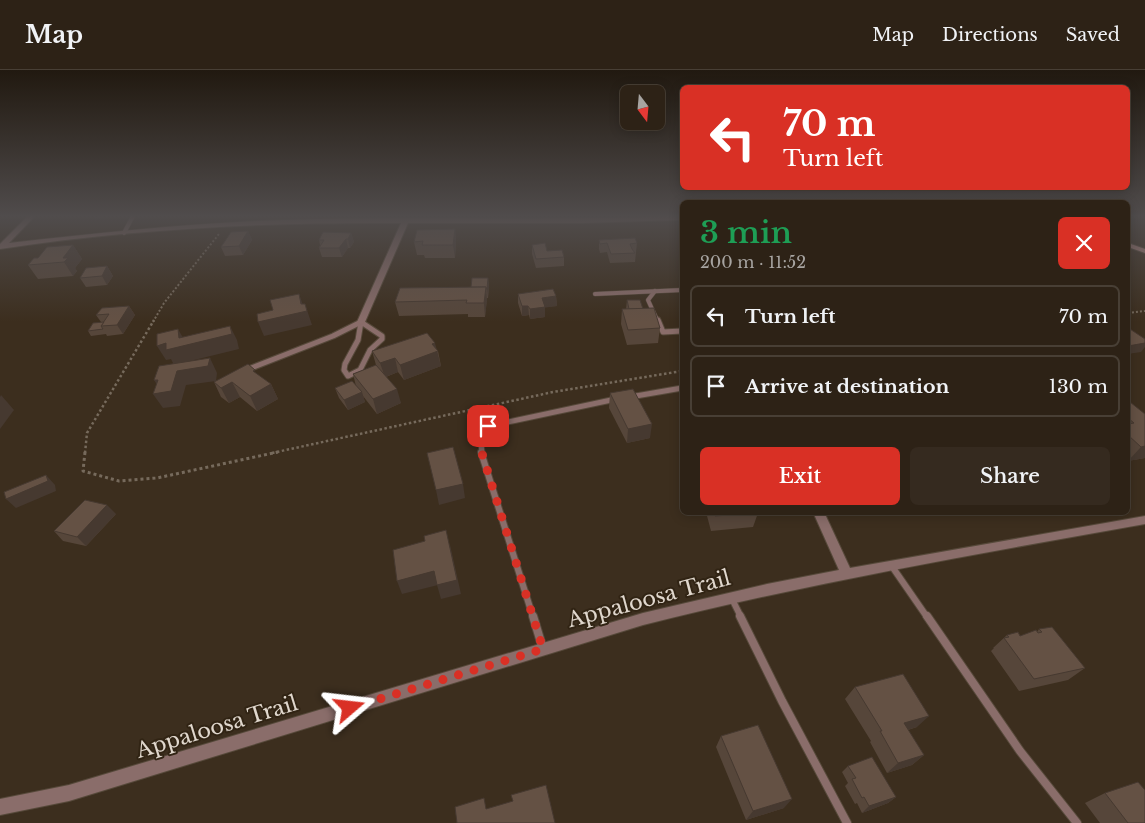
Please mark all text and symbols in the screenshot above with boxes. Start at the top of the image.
text: Map [25,20,83,49]
text: Map [872,24,914,46]
text: Directions [942,24,1038,46]
text: Saved [1066,24,1120,46]
north arrow [620,85,665,130]
map controls [620,85,665,130]
text: 70 m [783,102,876,145]
icon: left [700,105,765,170]
text: Turn left [783,145,883,172]
text: 3 min [700,214,792,251]
button: close [1058,217,1110,269]
text: 200 m · 11:52 [700,252,806,272]
icon: left [702,302,730,330]
text: Turn left [745,305,836,328]
text: 70 m [1059,305,1108,328]
icon: arrive [702,372,730,400]
text: Arrive at destination [745,375,949,398]
text: 130 m [1048,375,1108,398]
pin [467,405,509,447]
icon: arrive [474,412,502,440]
button: Exit [700,447,900,505]
button: Share [910,447,1110,505]
street label: Appaloosa Trail [564,565,734,634]
position arrow [323,681,375,733]
street label: Appaloosa Trail [132,690,301,764]

